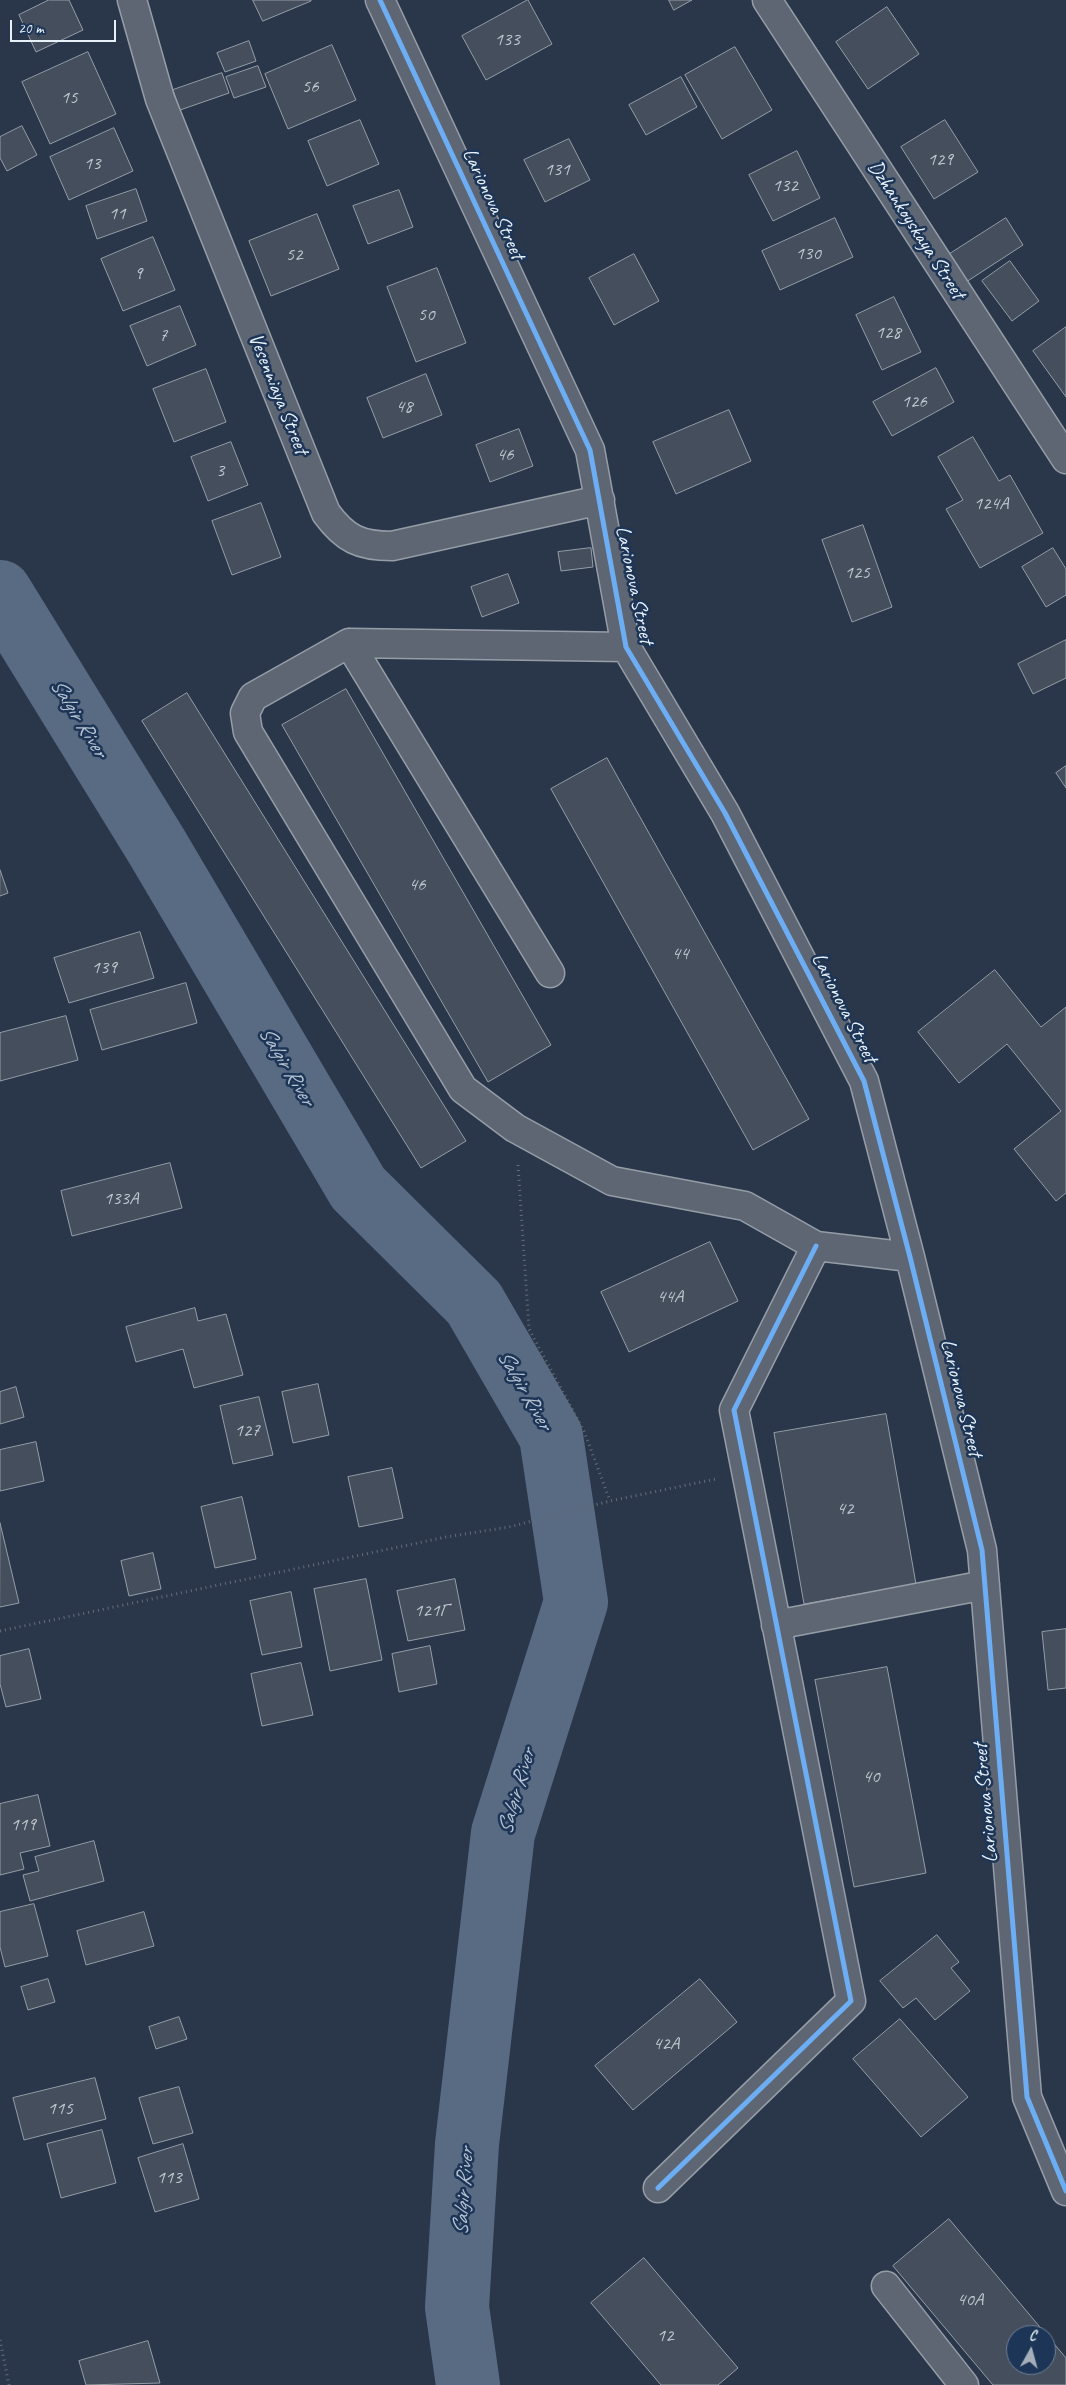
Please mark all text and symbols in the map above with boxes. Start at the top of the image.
scale bar [12,10,119,42]
text: 20 m [18,19,44,38]
house number: 133 [494,29,520,51]
house number: 56 [301,76,319,98]
house number: 15 [60,87,78,109]
street label: Larionova Street [456,144,530,264]
house number: 129 [927,149,953,171]
house number: 13 [83,153,101,175]
street label: Dzhankoyskaya Street [862,156,970,304]
house number: 131 [544,159,570,181]
house number: 132 [772,175,798,197]
house number: 11 [108,203,126,225]
house number: 130 [795,243,821,265]
house number: 52 [285,244,303,266]
house number: 9 [134,263,142,285]
house number: 50 [417,304,435,326]
house number: 128 [875,322,901,344]
house number: 7 [159,325,167,347]
street label: Vesenniaya Street [242,330,314,458]
house number: 126 [901,391,927,413]
house number: 48 [395,396,413,418]
house number: 46 [496,444,514,466]
house number: 3 [216,460,224,482]
house number: 124А [973,493,1009,515]
street label: Larionova Street [609,524,659,646]
house number: 125 [844,562,870,584]
water label: Salgir River [44,674,112,762]
house number: 46 [408,874,426,896]
house number: 44 [671,943,689,965]
street label: Larionova Street [806,949,882,1067]
house number: 139 [91,957,117,979]
water label: Salgir River [252,1022,320,1110]
house number: 133А [103,1188,139,1210]
house number: 44А [657,1286,683,1308]
street label: Larionova Street [934,1337,988,1459]
water label: Salgir River [491,1346,557,1434]
house number: 127 [234,1420,260,1442]
house number: 42 [836,1498,854,1520]
house number: 121Г [414,1600,448,1622]
street label: Larionova Street [968,1742,1004,1864]
water label: Salgir River [492,1746,542,1838]
house number: 40 [862,1766,880,1788]
house number: 119 [10,1814,36,1836]
house number: 42А [653,2033,679,2055]
house number: 115 [47,2098,73,2120]
water label: Salgir River [448,2147,480,2237]
house number: 113 [156,2167,182,2189]
house number: 40А [957,2289,983,2311]
house number: 12 [656,2325,674,2347]
north arrow [1006,2325,1056,2375]
text: С [1028,2327,1037,2344]

